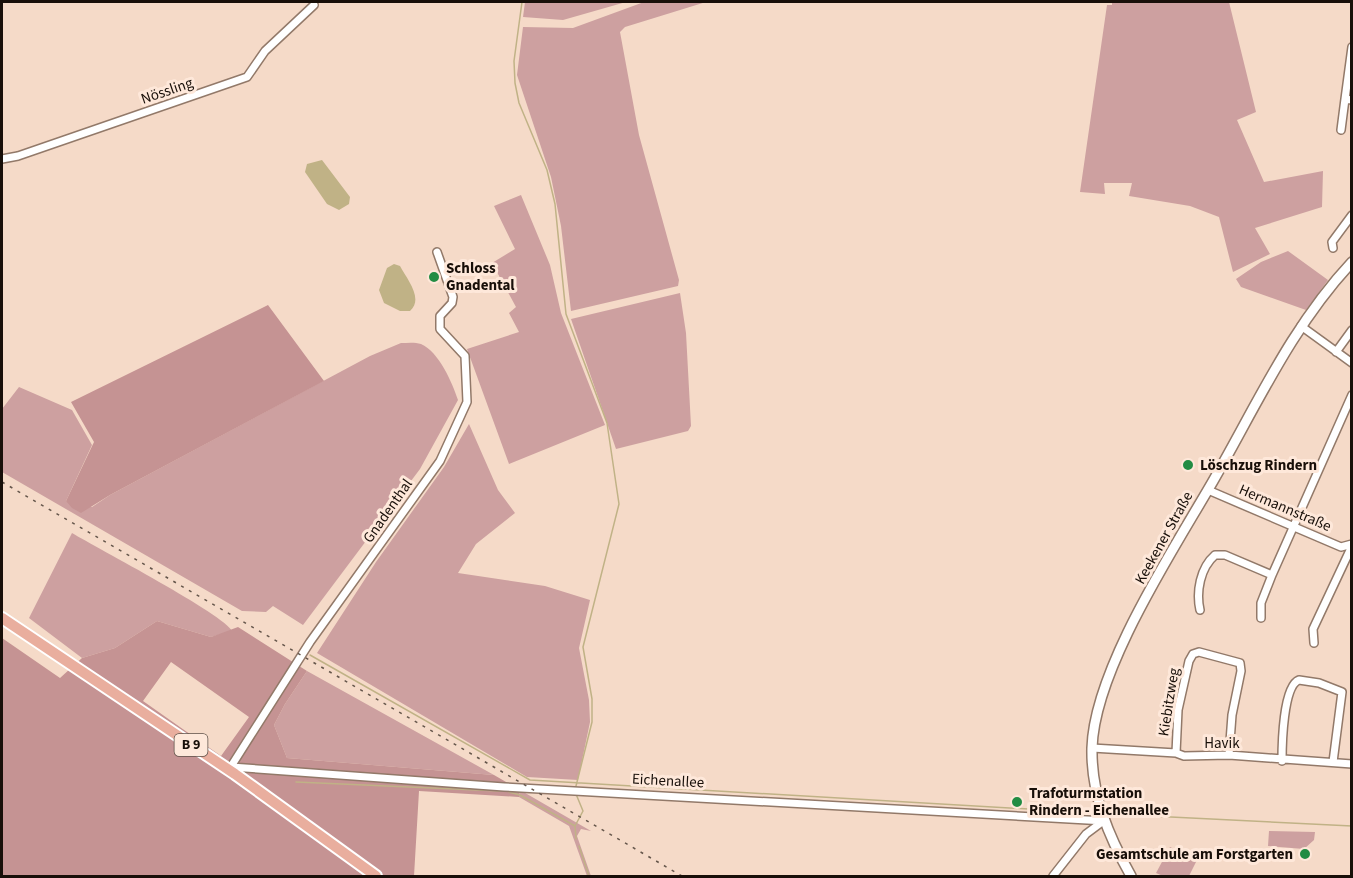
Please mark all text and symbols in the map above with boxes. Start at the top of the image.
street label: Nössling [138,72,196,110]
place label: Schloss Gnadental [446,258,515,296]
marker: Schloss Gnadental [427,270,441,284]
place label: Löschzug Rindern [1200,455,1317,476]
marker: Löschzug Rindern [1181,458,1195,472]
street label: Gnadenthal [358,475,418,547]
street label: Hermannstraße [1236,479,1334,537]
street label: Keekener Straße [1130,488,1198,588]
street label: Kiebitzweg [1153,666,1185,738]
street label: Havik [1204,733,1240,754]
road number: B 9 [174,734,207,756]
street label: Eichenallee [631,769,705,793]
place label: Trafoturmstation Rindern - Eichenallee [1029,783,1169,821]
marker: Trafoturmstation Rindern - Eichenallee [1010,795,1024,809]
place label: Gesamtschule am Forstgarten [1096,844,1293,865]
marker: Gesamtschule am Forstgarten [1298,847,1312,861]

